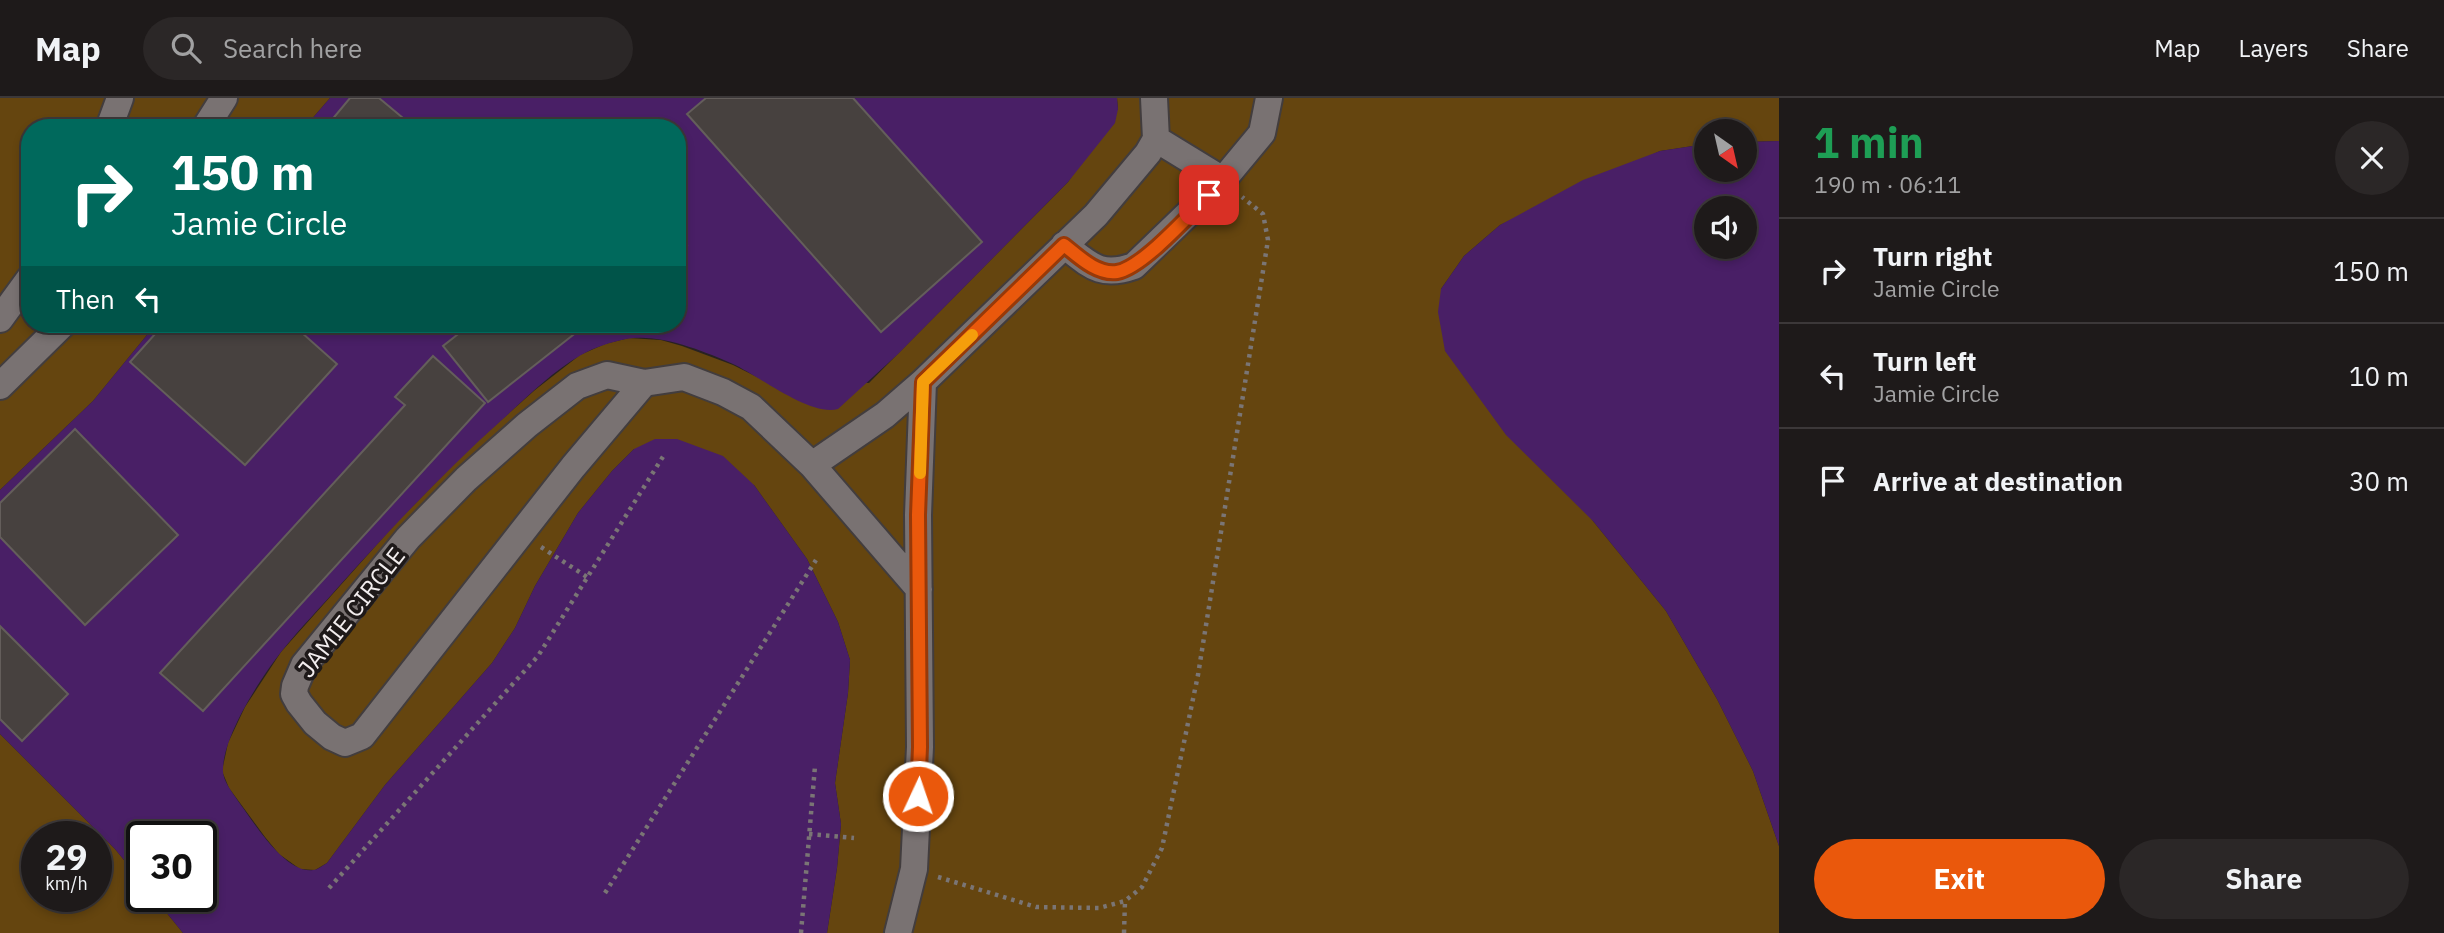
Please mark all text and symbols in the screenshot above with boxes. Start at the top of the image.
search box [143,17,633,80]
text: Map [35,27,101,70]
icon: search [167,29,205,67]
text: Search here [223,31,362,65]
text: Map [2154,32,2201,64]
text: Layers [2239,32,2309,64]
text: Share [2347,32,2409,64]
text: 1 min [1814,115,1924,170]
north arrow [1694,119,1757,182]
map controls [1694,119,1757,259]
button: close [2335,121,2409,195]
text: 150 m [171,140,315,203]
icon: right [56,147,147,238]
pin [1179,165,1239,225]
text: 190 m · 06:11 [1814,169,1961,199]
icon: arrive [1190,176,1228,214]
button: sound [1694,196,1757,259]
text: Jamie Circle [171,202,347,244]
text: Turn right [1873,239,1992,273]
icon: right [1814,252,1852,290]
text: 150 m [2333,254,2409,288]
text: Jamie Circle [1873,273,2000,303]
icon: left [129,280,167,318]
text: Then [56,282,115,316]
text: Turn left [1873,344,1976,378]
icon: left [1814,357,1852,395]
text: 10 m [2349,359,2409,393]
text: Jamie Circle [1873,378,2000,408]
icon: arrive [1814,462,1852,500]
text: Arrive at destination [1873,464,2123,498]
text: 30 m [2349,464,2409,498]
street label: JAMIE CIRCLE [290,540,412,684]
position arrow [881,759,955,833]
speed limit sign: 30 [126,821,217,912]
text: 29 [45,834,88,880]
button: Exit [1814,839,2105,919]
button: Share [2119,839,2409,919]
text: km/h [45,872,88,895]

